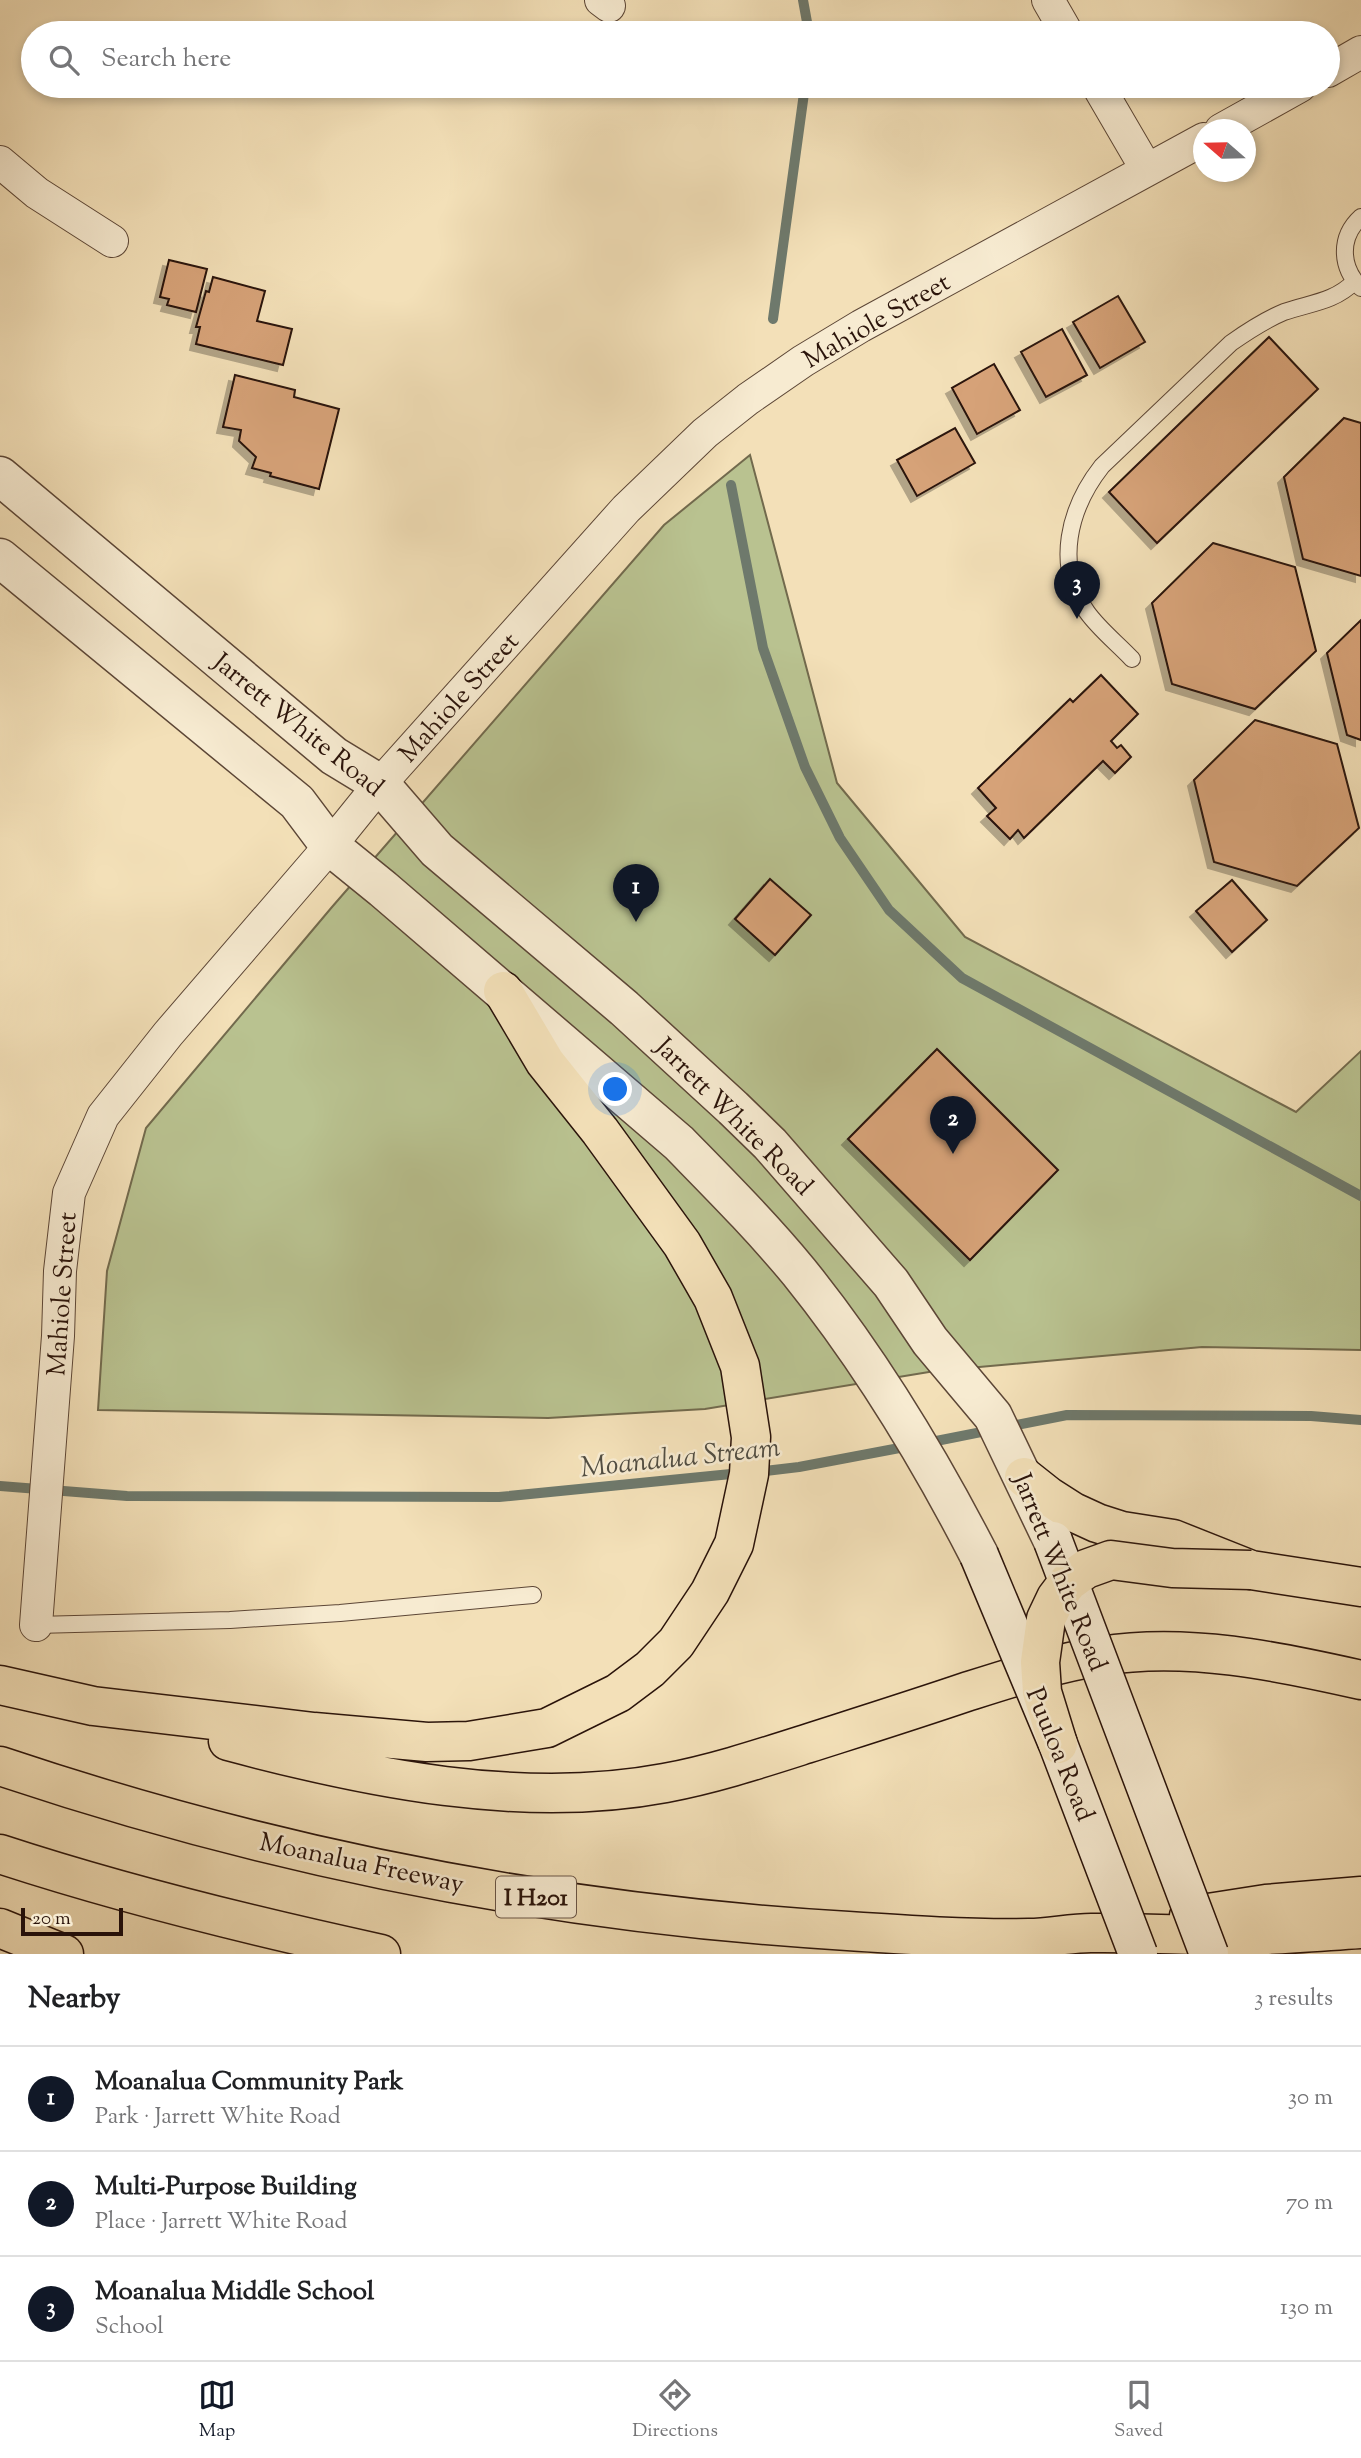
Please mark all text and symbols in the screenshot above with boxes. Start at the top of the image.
search box [21,21,1340,98]
icon: search [45,41,83,79]
text: Search here [101,41,231,78]
north arrow [1193,119,1256,182]
street label: Mahiole Street [797,265,958,379]
pin: 3 [1054,561,1100,619]
street label: Mahiole Street [391,625,529,772]
street label: Jarrett White Road [202,644,391,807]
pin: 1 [613,864,659,922]
street label: Jarrett White Road [644,1029,821,1205]
your location [598,1072,632,1106]
pin: 2 [930,1096,976,1154]
street label: Mahiole Street [39,1211,88,1377]
water label: Moanalua Stream [578,1429,782,1489]
street label: Jarrett White Road [1001,1467,1115,1678]
street label: Puuloa Road [1015,1682,1102,1828]
street label: Moanalua Freeway [256,1825,467,1904]
road number: I H201 [496,1876,576,1918]
scale bar [21,1905,122,1937]
text: 20 m [32,1906,71,1933]
text: Nearby [28,1978,120,2021]
text: 3 results [1254,1983,1333,2016]
text: Moanalua Community Park [95,2064,403,2101]
text: 1 [47,2082,55,2115]
text: 30 m [1288,2082,1333,2115]
text: Park · Jarrett White Road [95,2101,341,2134]
text: Multi-Purpose Building [95,2169,357,2206]
text: 2 [46,2187,56,2220]
text: 70 m [1286,2187,1333,2220]
text: Place · Jarrett White Road [95,2206,347,2239]
text: Moanalua Middle School [95,2274,374,2311]
text: 3 [46,2292,56,2325]
text: 130 m [1280,2292,1333,2325]
text: School [95,2311,164,2344]
tab: Map [198,2376,236,2445]
tab: Directions [632,2376,718,2445]
tab: Saved [1114,2376,1163,2445]

